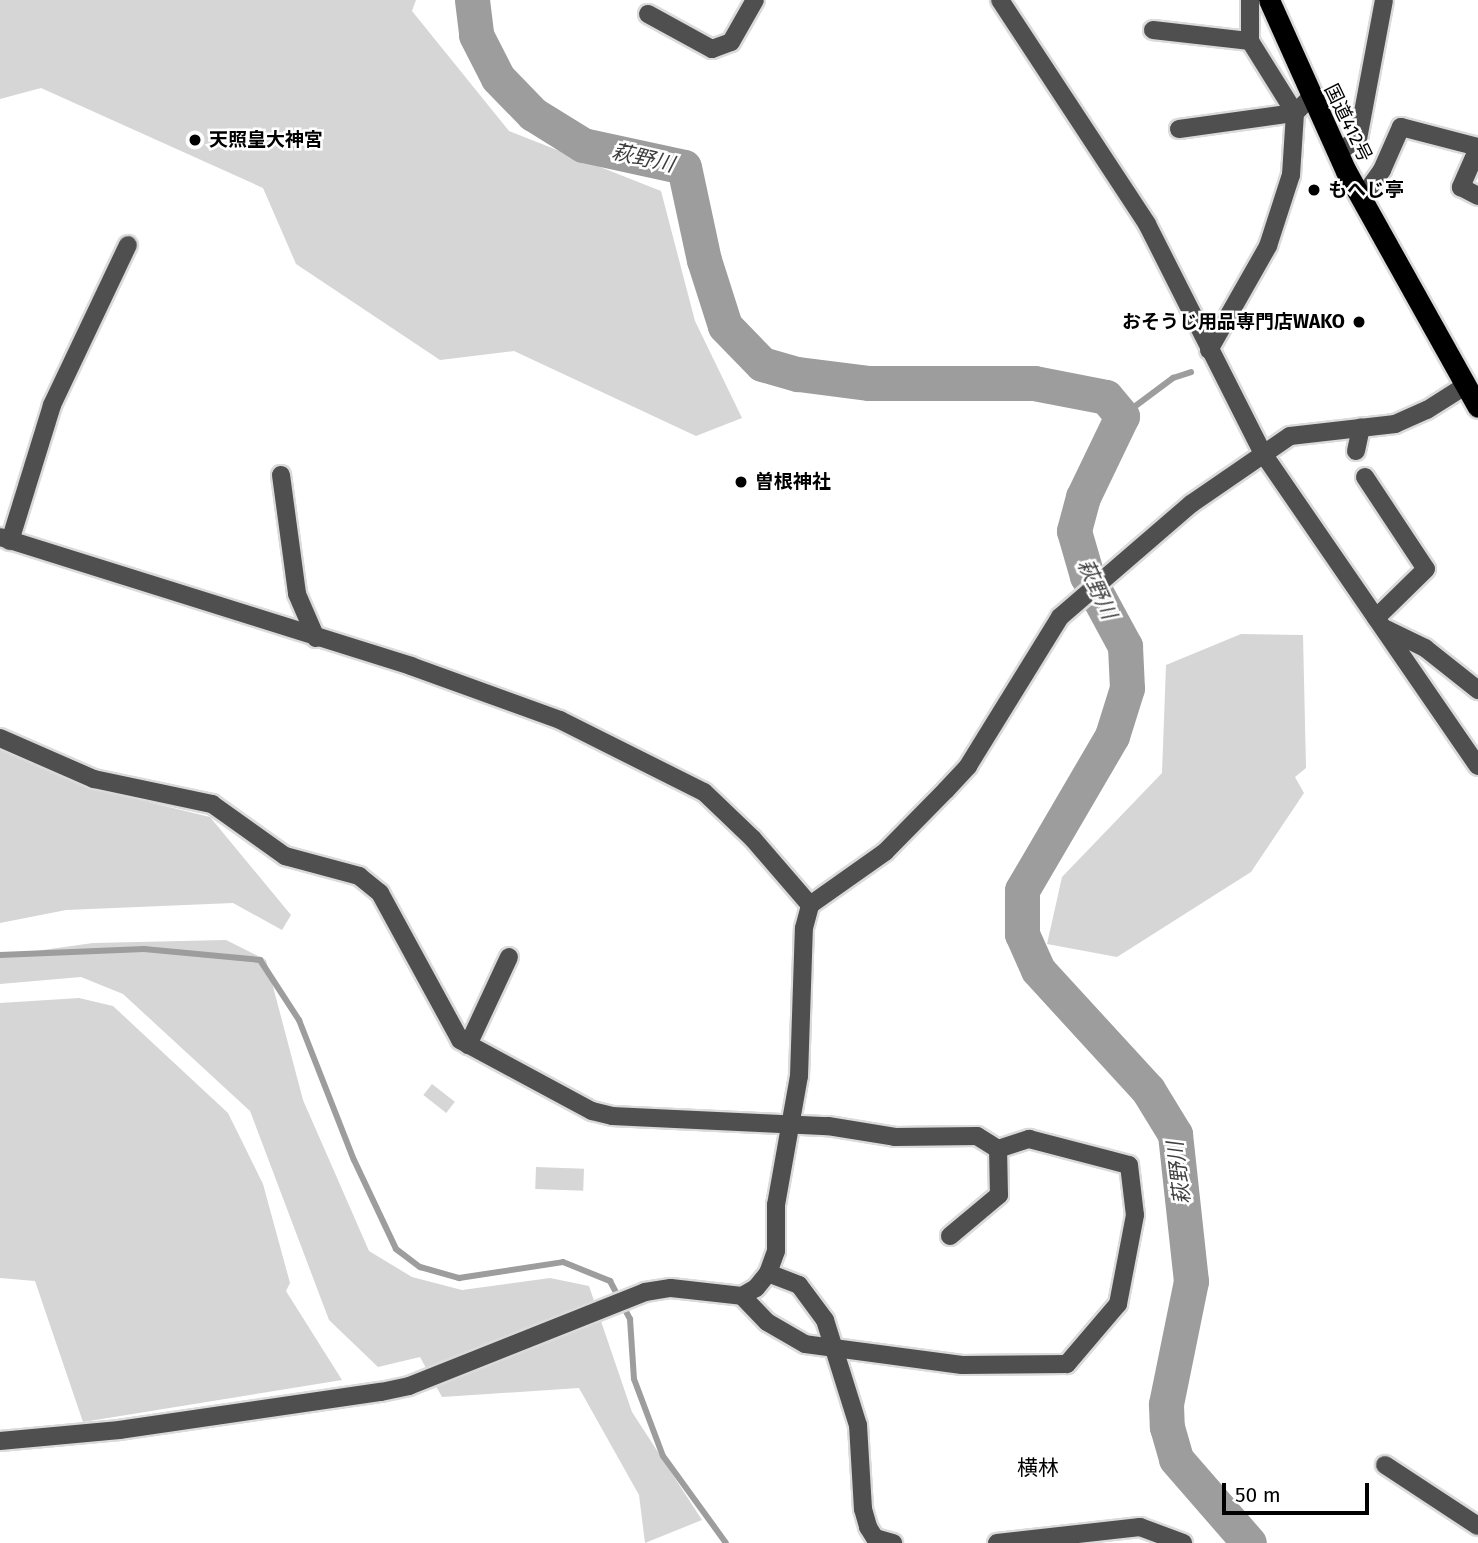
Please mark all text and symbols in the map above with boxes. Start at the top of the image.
street label: 国道412号 [1319,80,1377,166]
place label: 天照皇大神宮 [209,129,323,151]
marker: 天照皇大神宮 [187,132,203,148]
water label: 萩野川 [609,139,677,177]
place label: もへじ亭 [1328,179,1404,201]
marker: もへじ亭 [1306,182,1322,198]
place label: おそうじ用品専門店WAKO [1122,311,1345,333]
marker: おそうじ用品専門店WAKO [1351,314,1367,330]
place label: 曽根神社 [755,471,831,493]
marker: 曽根神社 [733,474,749,490]
water label: 萩野川 [1072,555,1122,623]
water label: 萩野川 [1163,1140,1195,1206]
district label: 横林 [1017,1455,1059,1481]
scale bar [1226,1470,1373,1514]
text: 50 m [1235,1482,1281,1508]

